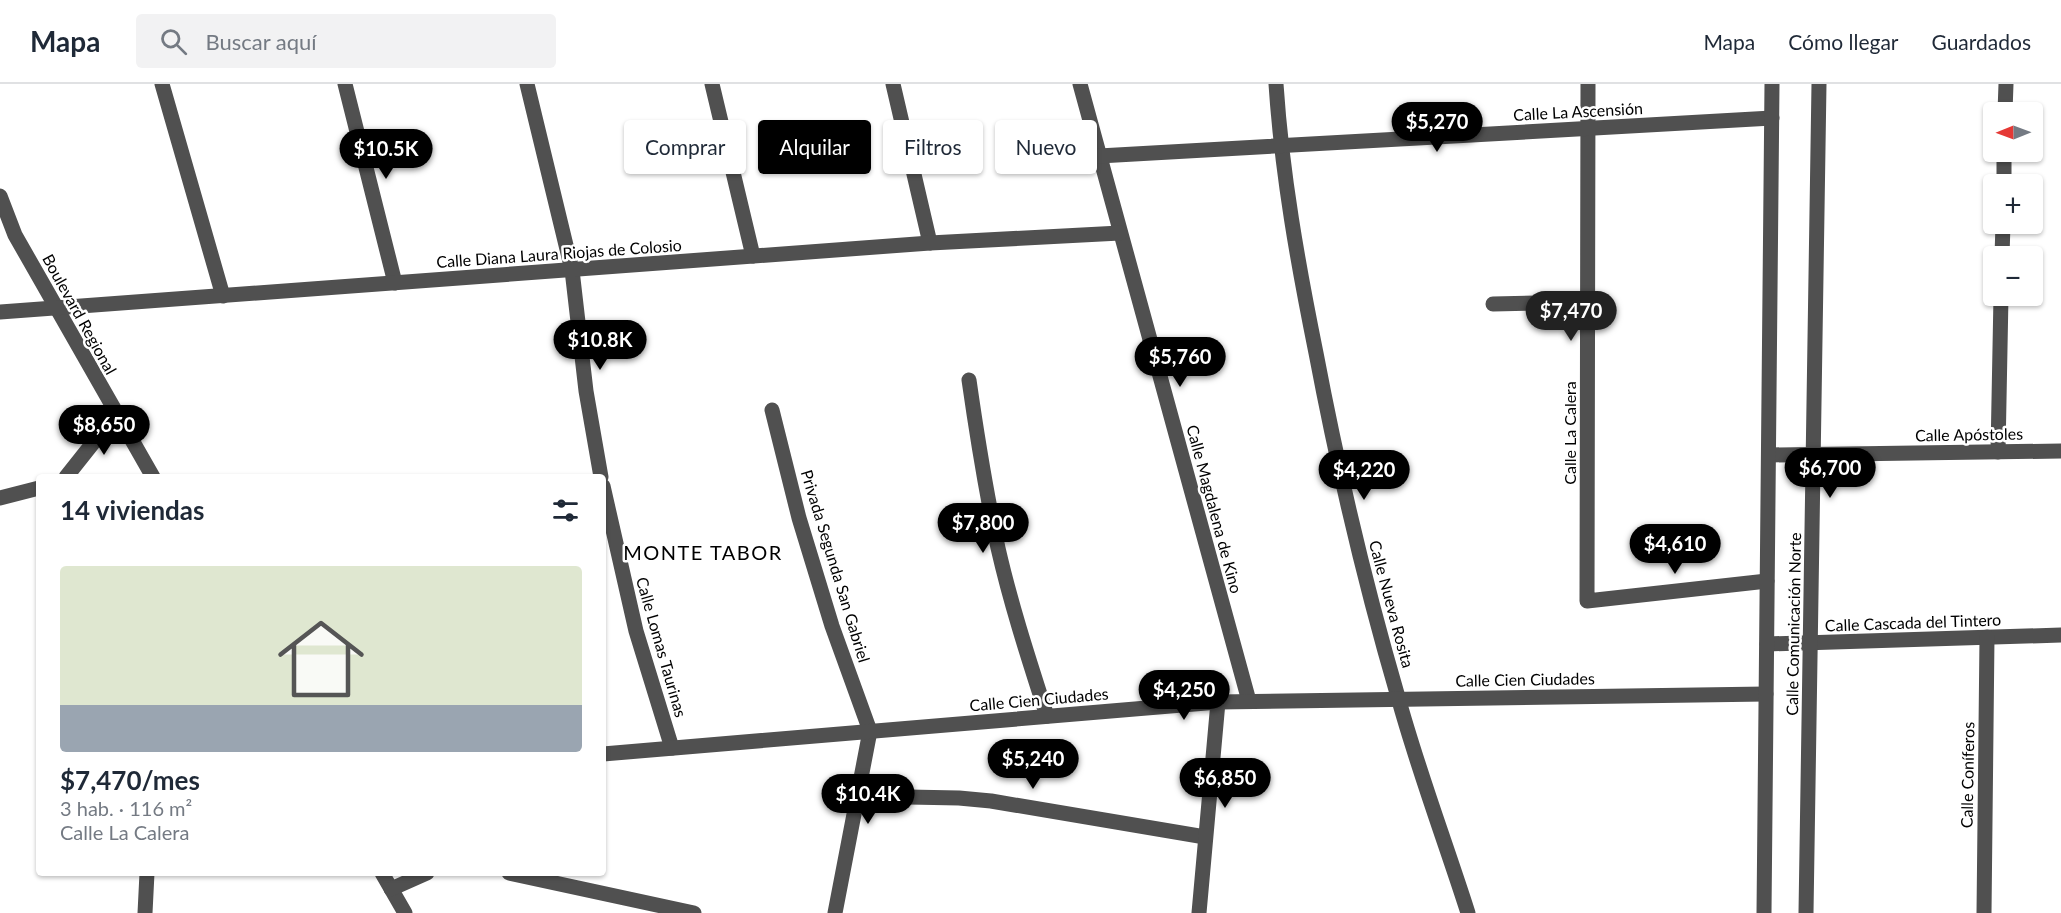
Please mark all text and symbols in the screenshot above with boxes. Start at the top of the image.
search box [136,14,556,68]
text: Mapa [30,24,100,58]
icon: search [157,25,190,58]
text: Buscar aquí [205,28,317,55]
text: Mapa [1703,29,1755,54]
text: Cómo llegar [1788,29,1899,54]
text: Guardados [1932,29,2031,54]
street label: Calle La Ascensión [1513,98,1643,124]
pin: $5,270 [1388,102,1486,153]
north arrow [1983,102,2043,162]
map controls [1983,102,2043,306]
text: $5,270 [1406,109,1468,133]
chip: Comprar [624,120,746,174]
chip: Alquilar [758,120,871,174]
chip: Filtros [883,120,983,174]
chip: Nuevo [995,120,1097,174]
pin: $10.5K [337,129,435,180]
text: $10.5K [354,136,418,160]
button: + [1983,174,2043,234]
street label: Calle Diana Laura Riojas de Colosio [436,235,682,271]
button: − [1983,246,2043,306]
street label: Boulevard Regional [39,250,121,378]
pin: $7,470 [1522,291,1620,342]
text: $7,470 [1540,298,1602,322]
pin: $10.8K [551,320,649,371]
text: $10.8K [568,327,632,351]
pin: $5,760 [1131,337,1229,388]
text: $5,760 [1149,344,1211,368]
street label: Calle La Calera [1560,381,1579,485]
pin: $8,650 [55,405,153,456]
text: $8,650 [73,412,135,436]
street label: Calle Magdalena de Kino [1183,423,1247,595]
street label: Calle Apóstoles [1915,424,2023,444]
pin: $6,700 [1781,448,1879,499]
pin: $4,220 [1315,450,1413,501]
text: $6,700 [1799,455,1861,479]
text: $4,220 [1333,457,1395,481]
street label: Privada Segunda San Gabriel [798,467,874,665]
text: 14 viviendas [60,494,204,526]
icon: filters [549,494,582,527]
pin: $7,800 [934,503,1032,554]
text: $7,800 [952,510,1014,534]
pin: $4,610 [1626,524,1724,575]
text: $4,610 [1644,531,1706,555]
street label: Calle Comunicación Norte [1782,532,1804,716]
street label: Calle Nueva Rosita [1366,538,1418,670]
district label: MONTE TABOR [623,540,783,564]
street label: Calle Lomas Taurinas [633,575,691,719]
icon: home [267,605,375,713]
street label: Calle Cascada del Tintero [1824,609,2002,635]
street label: Calle Cien Ciudades [1455,668,1595,690]
pin: $4,250 [1135,670,1233,721]
text: $4,250 [1153,677,1215,701]
street label: Calle Cien Ciudades [969,683,1109,715]
street label: Calle Coníferos [1957,722,1977,828]
pin: $5,240 [984,739,1082,790]
text: $5,240 [1002,746,1064,770]
pin: $6,850 [1176,758,1274,809]
text: $7,470/mes [60,764,200,796]
text: $6,850 [1194,765,1256,789]
pin: $10.4K [819,774,917,825]
text: $10.4K [836,781,900,805]
text: 3 hab. · 116 m² [60,796,192,820]
text: Calle La Calera [60,820,189,844]

